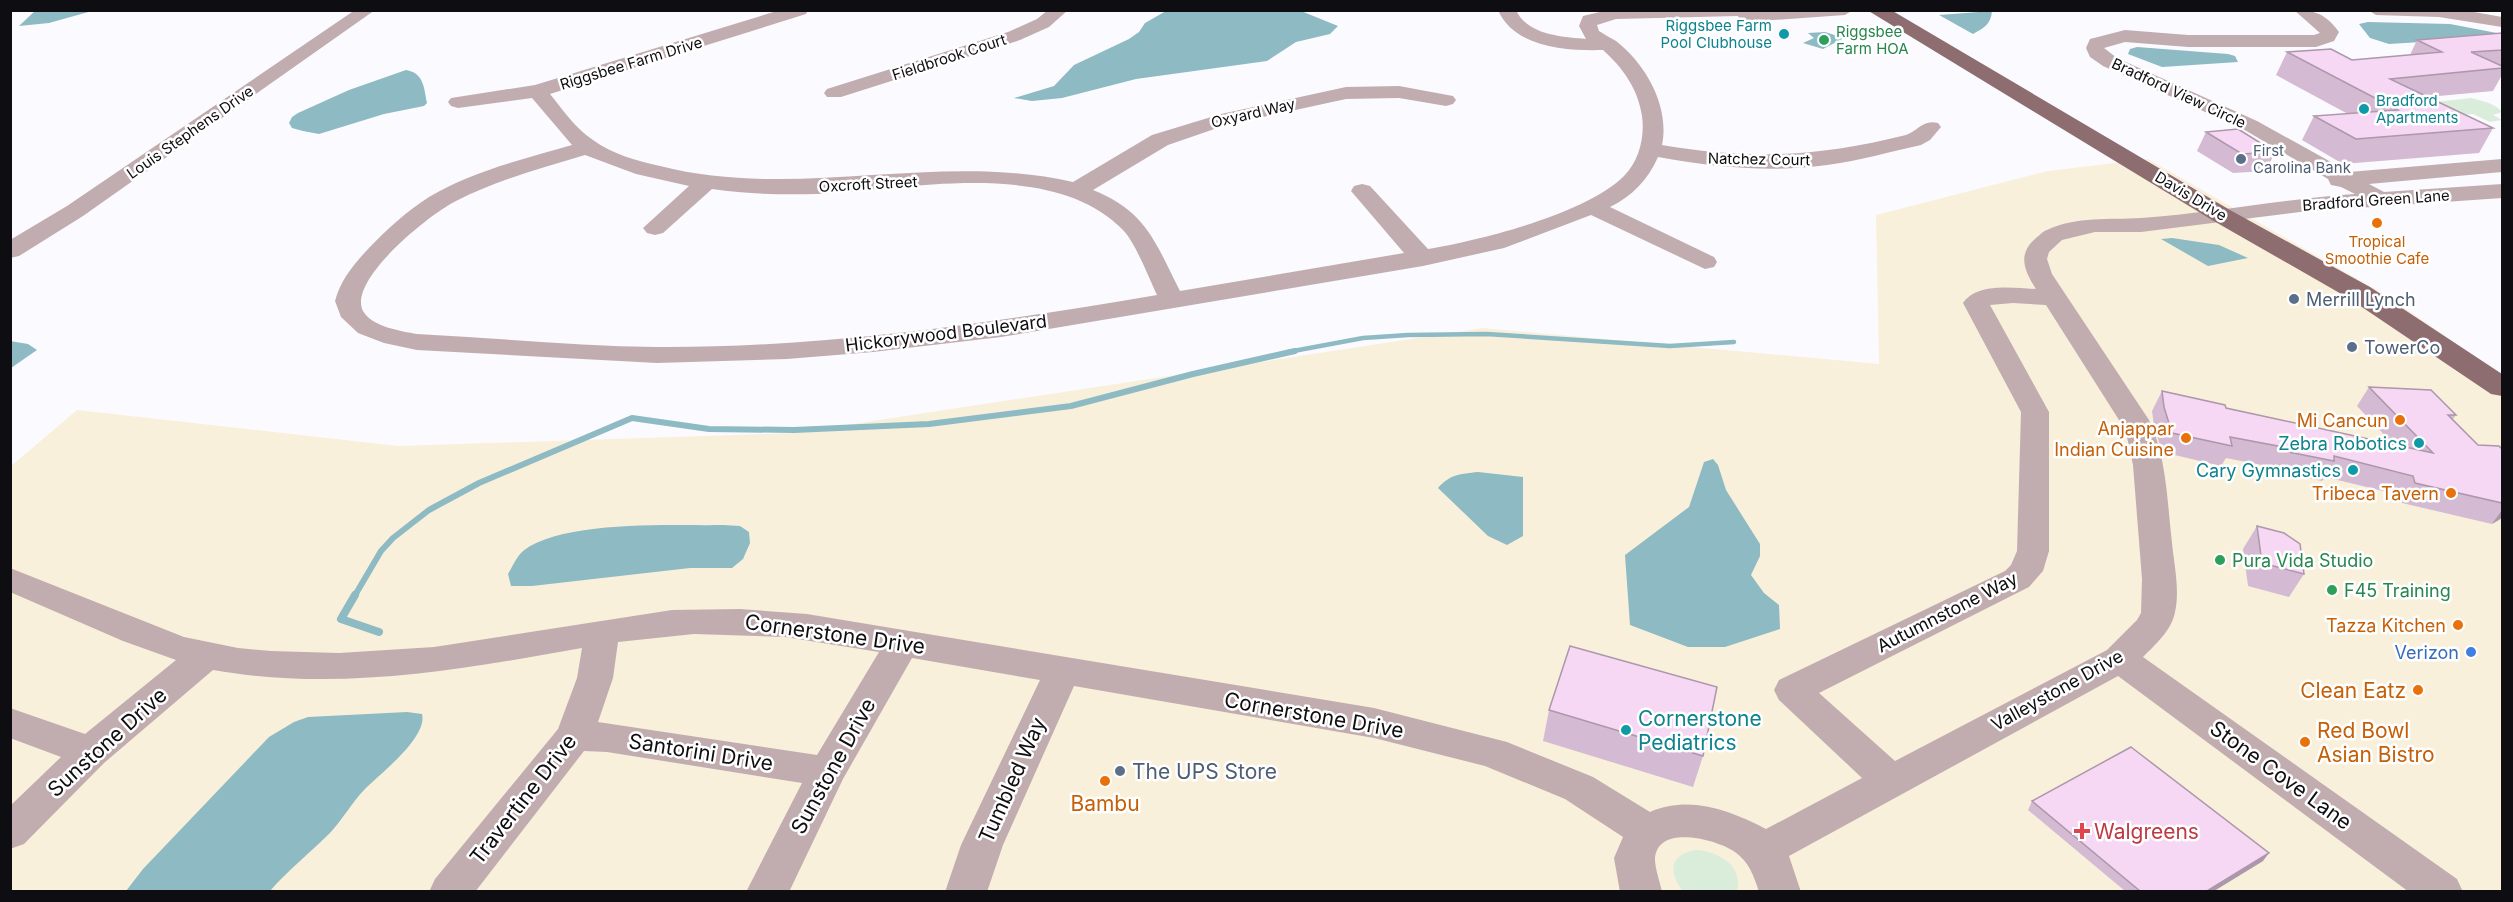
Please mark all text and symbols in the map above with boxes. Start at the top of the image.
place label: Riggsbee Farm Pool Clubhouse [1661,16,1772,52]
place label: Riggsbee Farm HOA [1836,22,1909,58]
marker: Riggsbee Farm Pool Clubhouse [1777,27,1791,41]
street label: Fieldbrook Court [890,30,1008,84]
street label: Riggsbee Farm Drive [558,32,704,94]
marker: Riggsbee Farm HOA [1817,33,1831,47]
street label: Bradford View Circle [2109,54,2249,132]
street label: Louis Stephens Drive [123,81,257,183]
place label: Bradford Apartments [2376,91,2458,127]
street label: Oxyard Way [1209,94,1298,132]
marker: Bradford Apartments [2357,102,2371,116]
place label: First Carolina Bank [2253,141,2352,177]
street label: Natchez Court [1708,149,1811,169]
marker: First Carolina Bank [2234,152,2248,166]
street label: Davis Drive [2152,167,2230,225]
street label: Oxcroft Street [818,172,918,196]
street label: Bradford Green Lane [2302,185,2450,215]
marker: Tropical Smoothie Cafe [2370,216,2384,230]
place label: Tropical Smoothie Cafe [2325,232,2429,268]
place label: Merrill Lynch [2306,289,2416,310]
marker: Merrill Lynch [2287,292,2301,306]
street label: Hickorywood Boulevard [844,310,1048,356]
place label: TowerCo [2364,337,2440,358]
marker: TowerCo [2345,340,2359,354]
place label: Mi Cancun [2297,410,2388,431]
marker: Mi Cancun [2393,413,2407,427]
place label: Anjappar Indian Cuisine [2054,418,2174,460]
marker: Anjappar Indian Cuisine [2179,431,2193,445]
place label: Zebra Robotics [2278,433,2407,454]
marker: Zebra Robotics [2412,436,2426,450]
place label: Cary Gymnastics [2196,460,2341,481]
marker: Cary Gymnastics [2346,463,2360,477]
place label: Tribeca Tavern [2312,483,2439,504]
marker: Tribeca Tavern [2444,486,2458,500]
place label: Pura Vida Studio [2232,550,2373,571]
marker: Pura Vida Studio [2213,553,2227,567]
street label: Autumnstone Way [1873,567,2021,657]
place label: F45 Training [2344,580,2451,601]
marker: F45 Training [2325,583,2339,597]
street label: Cornerstone Drive [743,609,927,659]
place label: Tazza Kitchen [2326,615,2446,636]
marker: Tazza Kitchen [2451,618,2465,632]
place label: Verizon [2394,642,2459,663]
street label: Valleystone Drive [1987,645,2127,735]
marker: Verizon [2464,645,2478,659]
place label: Clean Eatz [2300,678,2406,703]
street label: Sunstone Drive [42,682,172,802]
marker: Clean Eatz [2411,683,2425,697]
street label: Cornerstone Drive [1222,687,1406,743]
street label: Sunstone Drive [785,694,881,838]
place label: Cornerstone Pediatrics [1638,706,1762,755]
street label: Tumbled Way [973,713,1051,847]
street label: Stone Cove Lane [2205,715,2357,835]
place label: Red Bowl Asian Bistro [2317,718,2435,767]
marker: Cornerstone Pediatrics [1619,723,1633,737]
street label: Santorini Drive [627,728,775,776]
street label: Travertine Drive [464,729,582,869]
marker: Red Bowl Asian Bistro [2298,735,2312,749]
place label: The UPS Store [1132,759,1277,784]
marker: The UPS Store [1113,764,1127,778]
marker: Bambu [1098,774,1112,788]
place label: Bambu [1070,791,1140,816]
place label: Walgreens [2094,819,2199,844]
marker: Walgreens [2075,824,2089,838]

